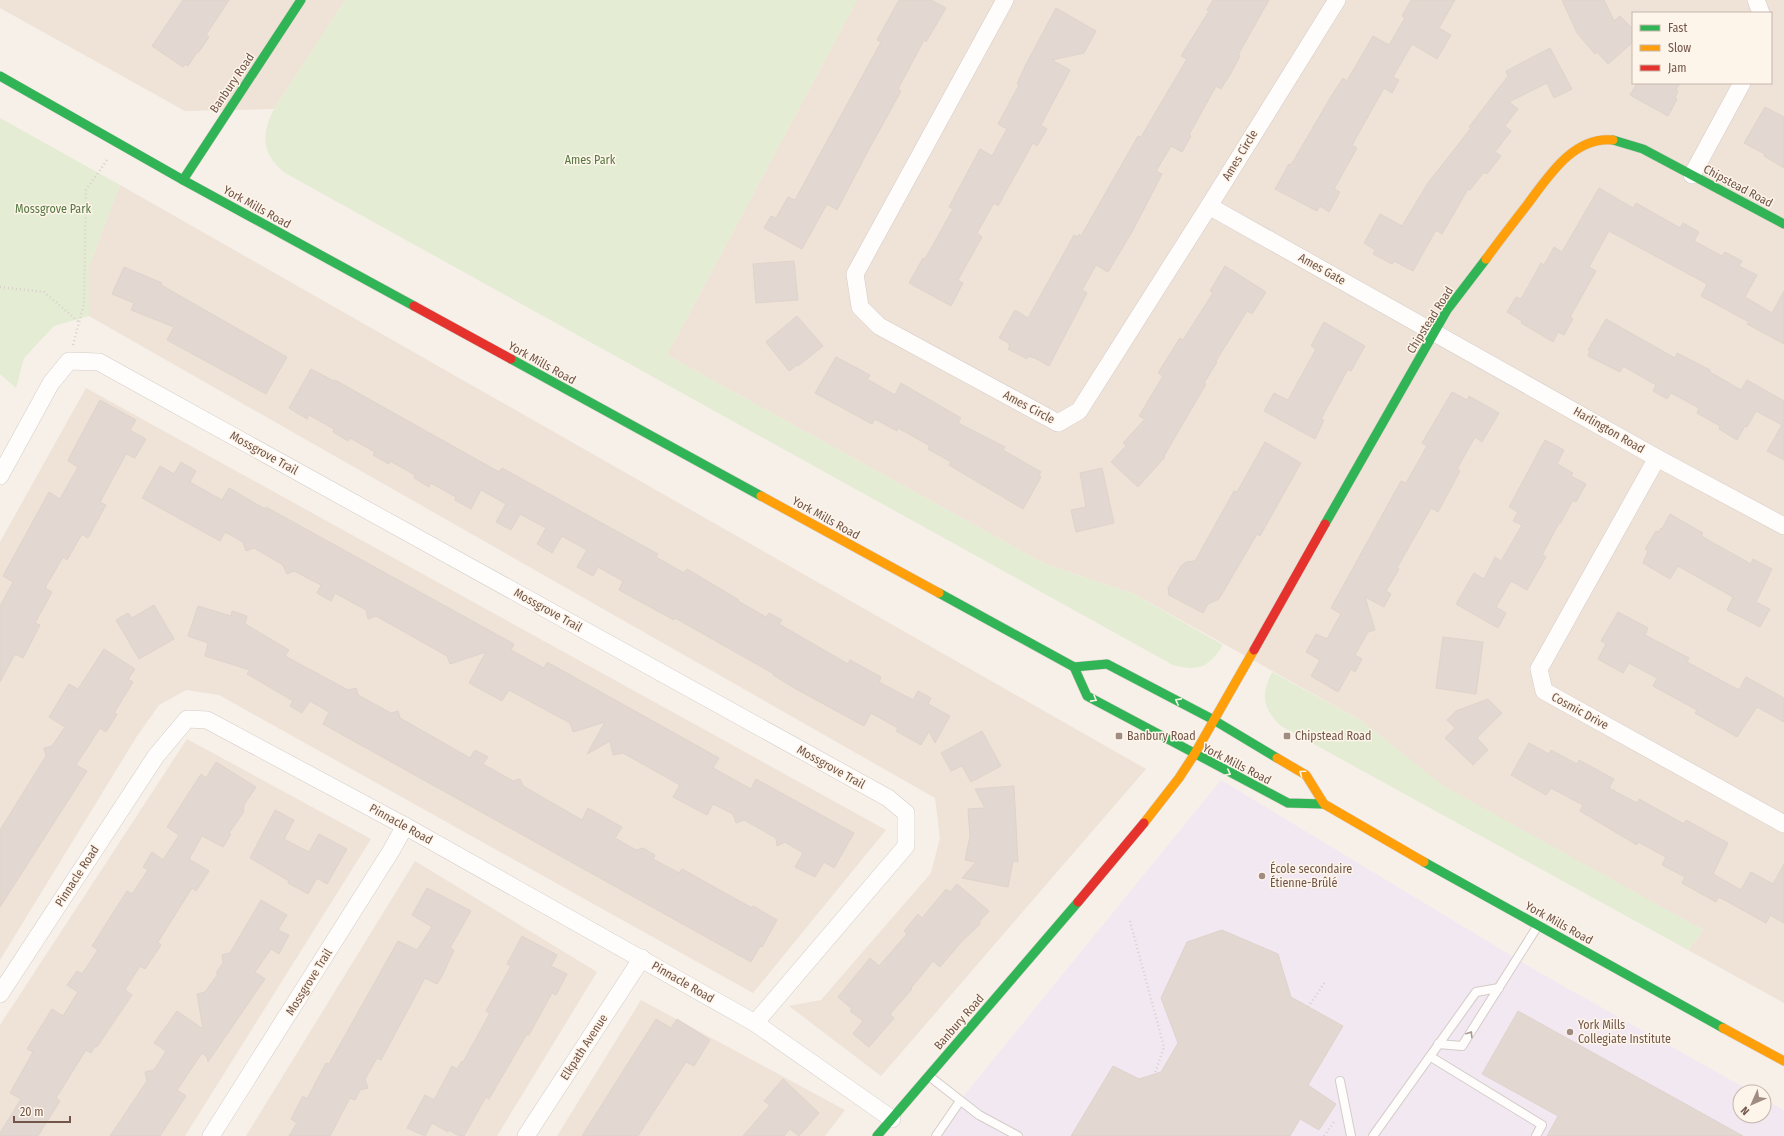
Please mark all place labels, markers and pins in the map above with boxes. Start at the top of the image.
place label: Banbury Road [1127,729,1196,743]
place label: Chipstead Road [1295,729,1371,743]
marker: Banbury Road [1114,731,1124,741]
marker: Chipstead Road [1282,731,1292,741]
place label: École secondaire Étienne-Brûlé [1270,861,1352,890]
marker: École secondaire Étienne-Brûlé [1257,871,1267,881]
place label: York Mills Collegiate Institute [1578,1018,1671,1046]
marker: York Mills Collegiate Institute [1565,1027,1575,1037]

